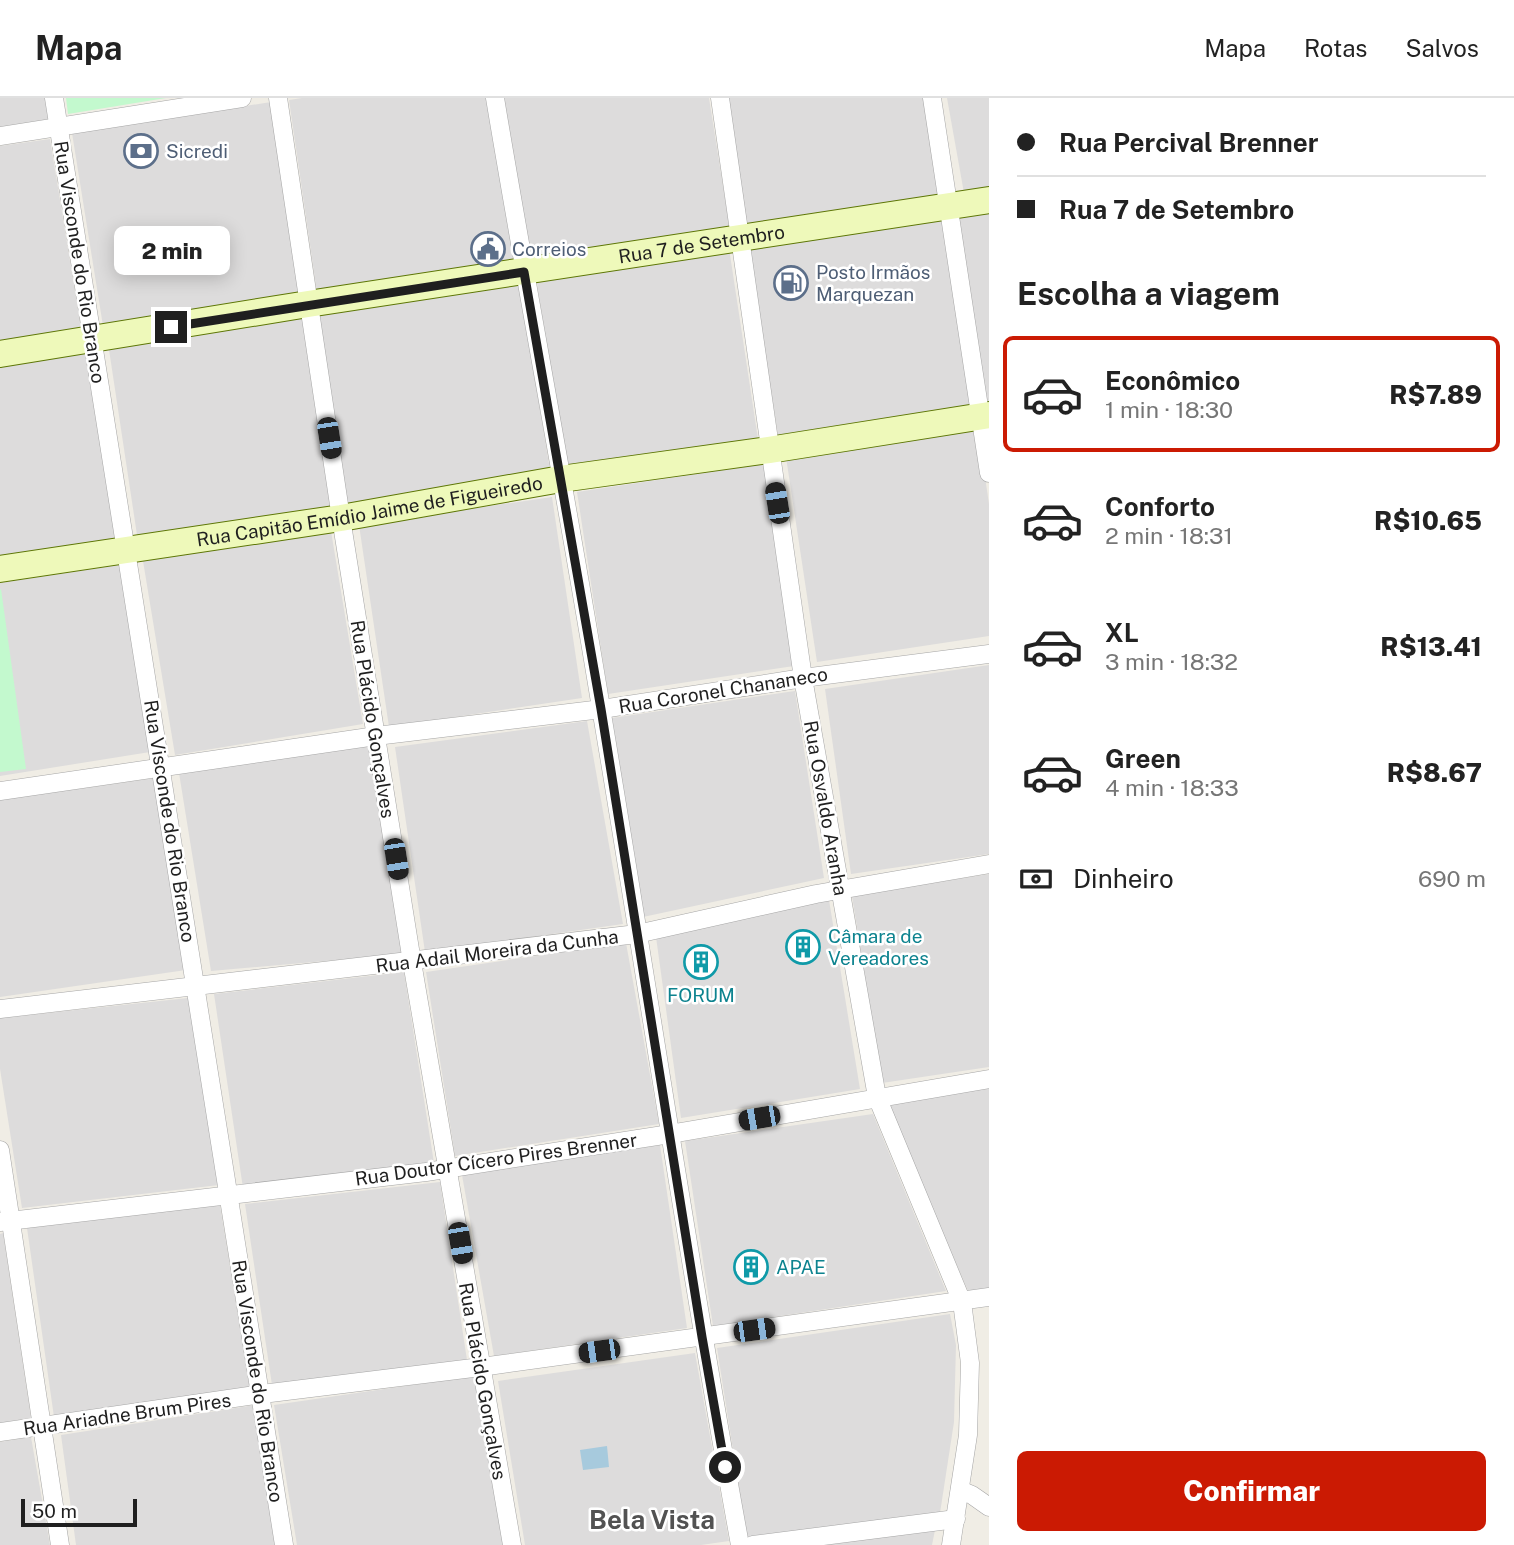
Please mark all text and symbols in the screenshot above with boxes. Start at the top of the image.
text: Mapa [35,29,123,67]
text: Mapa [1204,34,1266,62]
text: Rotas [1304,34,1367,62]
text: Salvos [1405,34,1479,62]
text: Rua Percival Brenner [1059,127,1318,158]
bank icon: Sicredi [122,132,160,170]
street label: Rua Visconde do Rio Branco [50,139,110,385]
place label: Sicredi [166,140,228,162]
text: Rua 7 de Setembro [1059,194,1294,225]
street label: Rua 7 de Setembro [617,220,786,267]
callout: 2 min [113,226,229,274]
public building icon: Correios [469,230,507,268]
text: 2 min [141,237,203,264]
place label: Correios [512,238,586,260]
place label: Posto Irmãos Marquezan [816,261,930,305]
fuel station icon: Posto Irmãos Marquezan [772,264,810,302]
text: Escolha a viagem [1017,275,1280,312]
route end [155,311,187,343]
icon: car [1021,363,1084,426]
text: Econômico [1105,365,1240,396]
text: R$7.89 [1389,379,1482,410]
text: 1 min · 18:30 [1105,396,1233,423]
car [316,416,343,460]
street label: Rua Capitão Emídio Jaime de Figueiredo [195,471,544,550]
car [764,481,791,525]
icon: car [1021,489,1084,552]
text: Conforto [1105,491,1215,522]
text: R$10.65 [1374,505,1482,536]
text: 2 min · 18:31 [1105,522,1233,549]
icon: car [1021,615,1084,678]
text: XL [1105,617,1139,648]
street label: Rua Plácido Gonçalves [346,619,400,819]
text: R$13.41 [1380,631,1482,662]
text: 3 min · 18:32 [1105,648,1238,675]
street label: Rua Coronel Chananeco [617,663,829,717]
street label: Rua Visconde do Rio Branco [140,698,200,944]
street label: Rua Osvaldo Aranha [800,719,852,897]
icon: car [1021,741,1084,804]
text: Green [1105,743,1181,774]
text: R$8.67 [1387,757,1482,788]
text: 4 min · 18:33 [1105,774,1239,801]
car [383,837,410,881]
icon: cash [1017,860,1055,898]
text: Dinheiro [1073,863,1174,894]
text: 690 m [1418,865,1486,892]
street label: Rua Adail Moreira da Cunha [374,925,620,977]
place label: Câmara de Vereadores [828,925,929,969]
building icon: Câmara de Vereadores [784,928,822,966]
building icon: FORUM [682,943,720,981]
place label: FORUM [667,984,735,1006]
car [737,1104,782,1132]
street label: Rua Doutor Cícero Pires Brenner [353,1128,639,1190]
car [447,1220,474,1266]
building icon: APAE [732,1248,770,1286]
place label: APAE [776,1256,826,1278]
street label: Rua Visconde do Rio Branco [228,1258,288,1504]
street label: Rua Plácido Gonçalves [455,1281,511,1481]
car [732,1317,777,1343]
car [577,1338,622,1364]
street label: Rua Ariadne Brum Pires [22,1389,232,1439]
route start [709,1451,741,1483]
button: Confirmar [1017,1451,1486,1531]
scale bar [21,1496,136,1528]
text: 50 m [32,1500,77,1522]
district label: Bela Vista [589,1504,715,1535]

